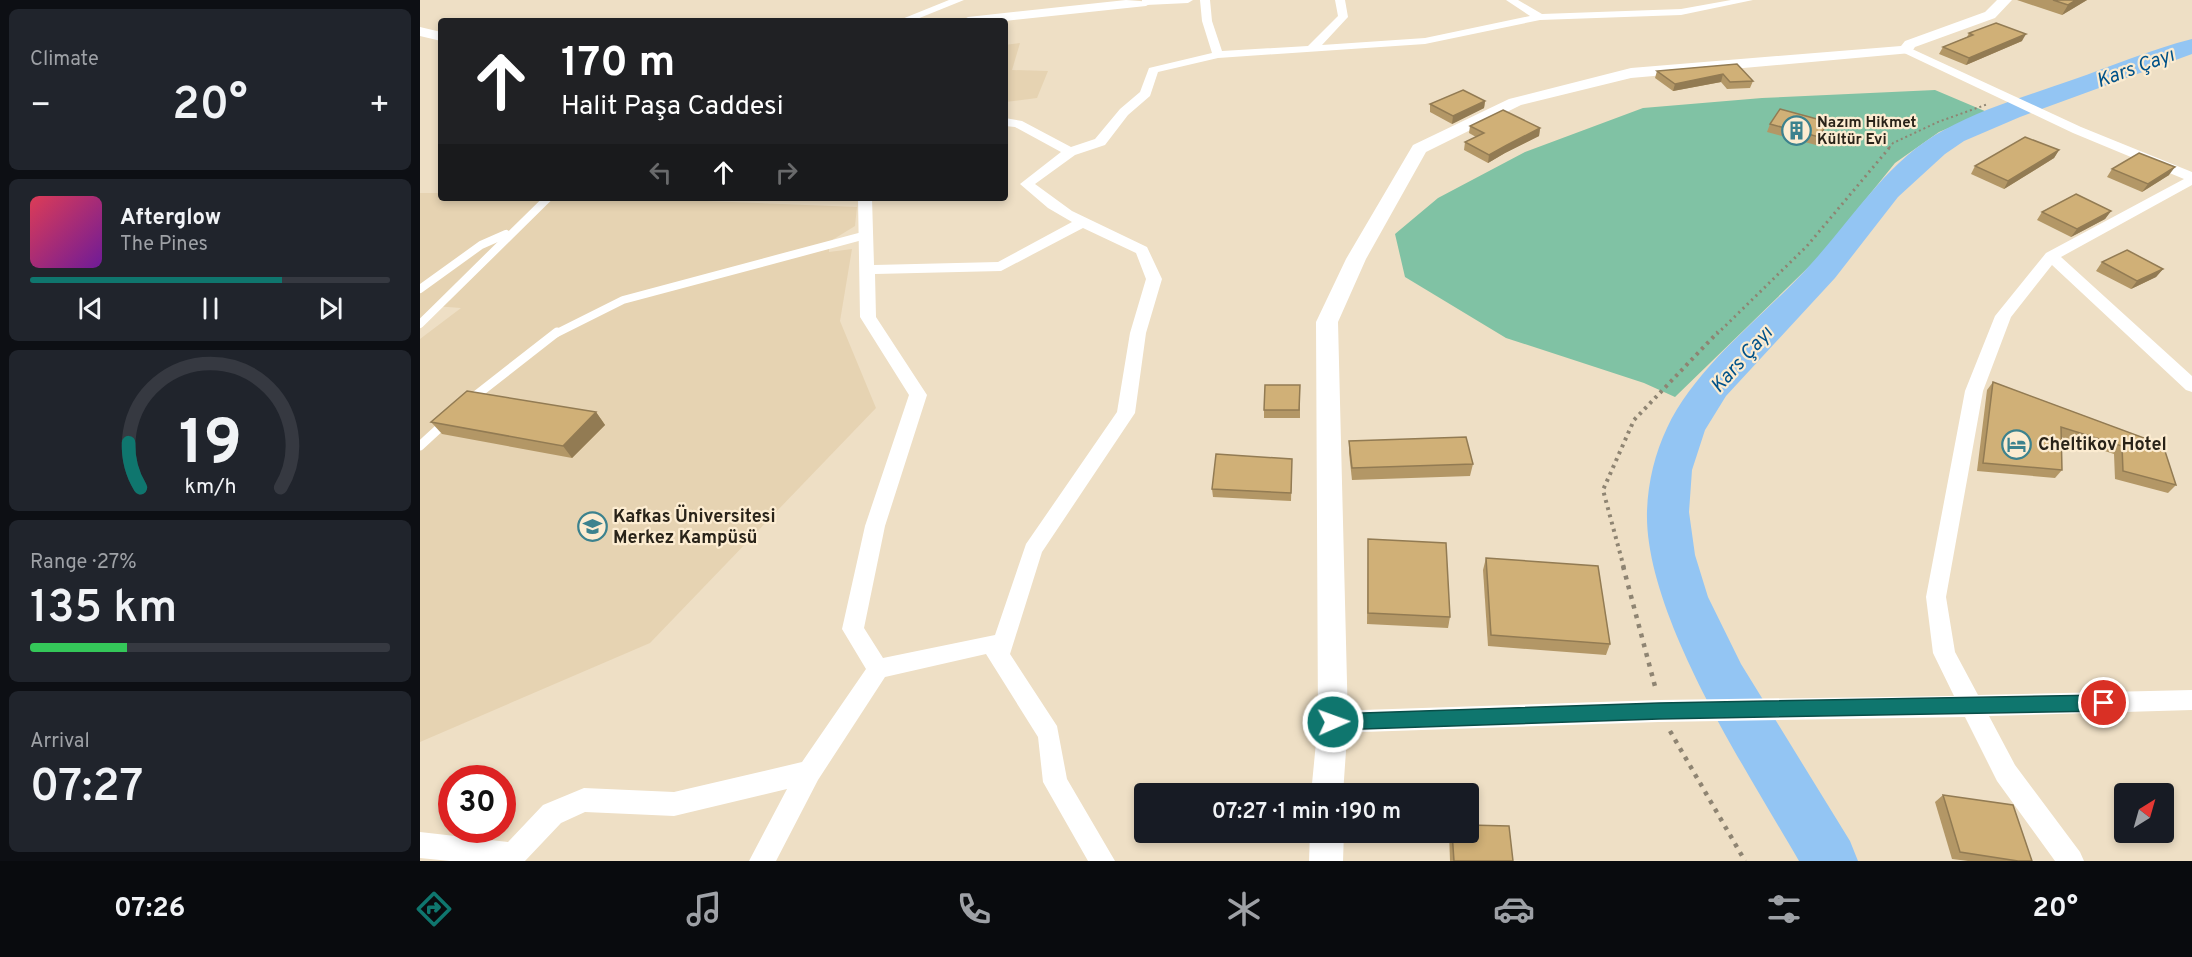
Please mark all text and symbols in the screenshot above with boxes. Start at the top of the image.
text: 170 m [561,38,675,91]
icon: ahead [462,42,540,120]
water label: Kars Çayı [2093,42,2179,95]
text: Climate [30,47,99,73]
text: 20° [172,78,248,135]
text: − [30,86,51,128]
text: + [369,86,390,128]
text: Halit Paşa Caddesi [561,90,784,124]
place label: Nazım Hikmet Kültür Evi [1817,114,1916,150]
building icon: Nazım Hikmet Kültür Evi [1780,115,1812,147]
icon: left [644,156,677,189]
icon: ahead [707,156,740,189]
icon: right [770,156,803,189]
text: Afterglow [120,205,221,232]
text: The Pines [120,232,208,258]
icon: previous [74,292,107,325]
icon: pause [194,292,227,325]
icon: next [314,292,347,325]
water label: Kars Çayı [1706,321,1780,399]
text: 19 [178,407,242,486]
hotel icon: Cheltikov Hotel [2001,428,2033,460]
place label: Cheltikov Hotel [2038,434,2167,457]
text: km/h [184,474,236,501]
place label: Kafkas Üniversitesi Merkez Kampüsü [613,504,776,550]
school or university icon: Kafkas Üniversitesi Merkez Kampüsü [576,510,608,542]
text: Range · 27% [30,550,137,576]
text: 135 km [30,581,177,638]
pin [2078,677,2129,728]
icon: arrive [2087,686,2120,719]
position arrow [1301,690,1365,754]
text: Arrival [30,729,90,755]
text: 07:27 [30,760,143,817]
speed limit sign: 30 [438,765,516,843]
north arrow [2114,783,2174,843]
map controls [2114,783,2174,843]
text: 07:27 · 1 min · 190 m [1212,799,1401,826]
icon: directions [413,888,455,930]
icon: music [683,888,725,930]
icon: phone [953,888,995,930]
icon: climate [1223,888,1265,930]
icon: car [1493,888,1535,930]
icon: filters [1763,888,1805,930]
text: 07:26 [114,892,185,926]
text: 20° [2033,892,2078,926]

